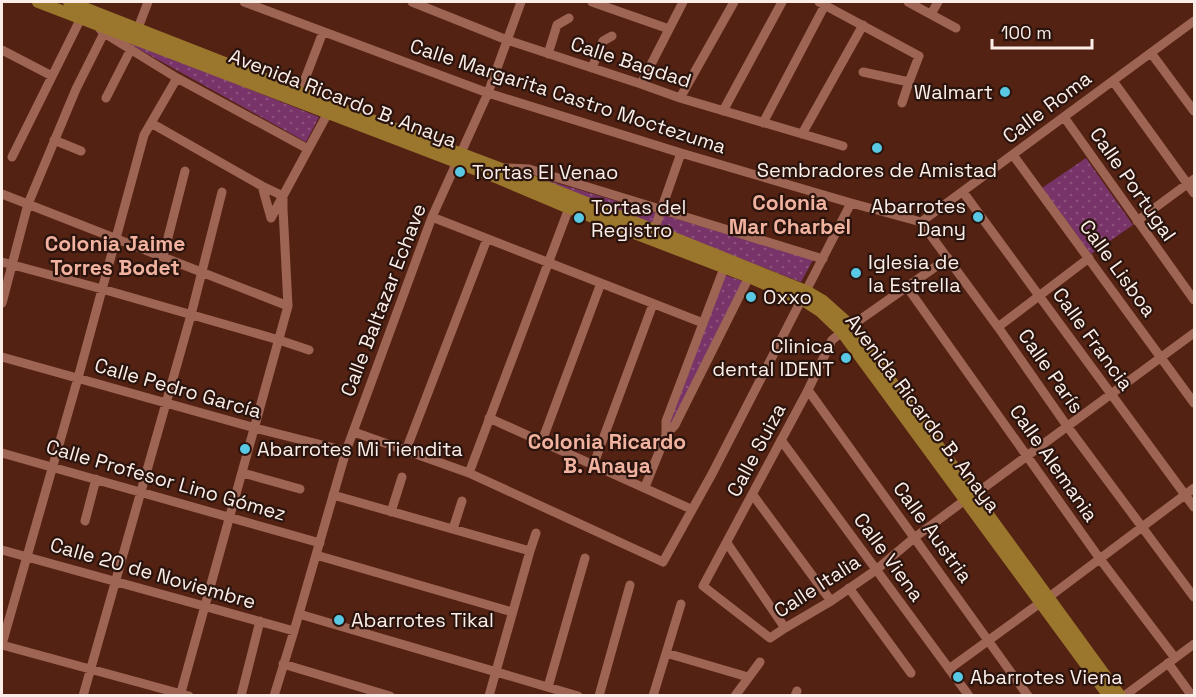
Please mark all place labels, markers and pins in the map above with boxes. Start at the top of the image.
place label: Walmart [914,79,993,105]
marker: Walmart [998,85,1012,99]
marker: Sembradores de Amistad [870,141,884,155]
place label: Sembradores de Amistad [757,157,997,183]
place label: Tortas El Venao [472,159,618,185]
marker: Tortas El Venao [453,165,467,179]
place label: Abarrotes Dany [871,193,966,242]
place label: Tortas del Registro [591,194,687,243]
marker: Abarrotes Dany [971,210,985,224]
marker: Tortas del Registro [572,211,586,225]
place label: Iglesia de la Estrella [868,249,961,298]
marker: Iglesia de la Estrella [849,266,863,280]
place label: Oxxo [763,284,812,310]
marker: Oxxo [744,290,758,304]
place label: Clinica dental IDENT [712,333,834,382]
marker: Clinica dental IDENT [839,351,853,365]
place label: Abarrotes Mi Tiendita [257,436,463,462]
marker: Abarrotes Mi Tiendita [238,442,252,456]
place label: Abarrotes Tikal [351,607,494,633]
marker: Abarrotes Tikal [332,613,346,627]
place label: Abarrotes Viena [970,664,1123,690]
marker: Abarrotes Viena [951,670,965,684]

